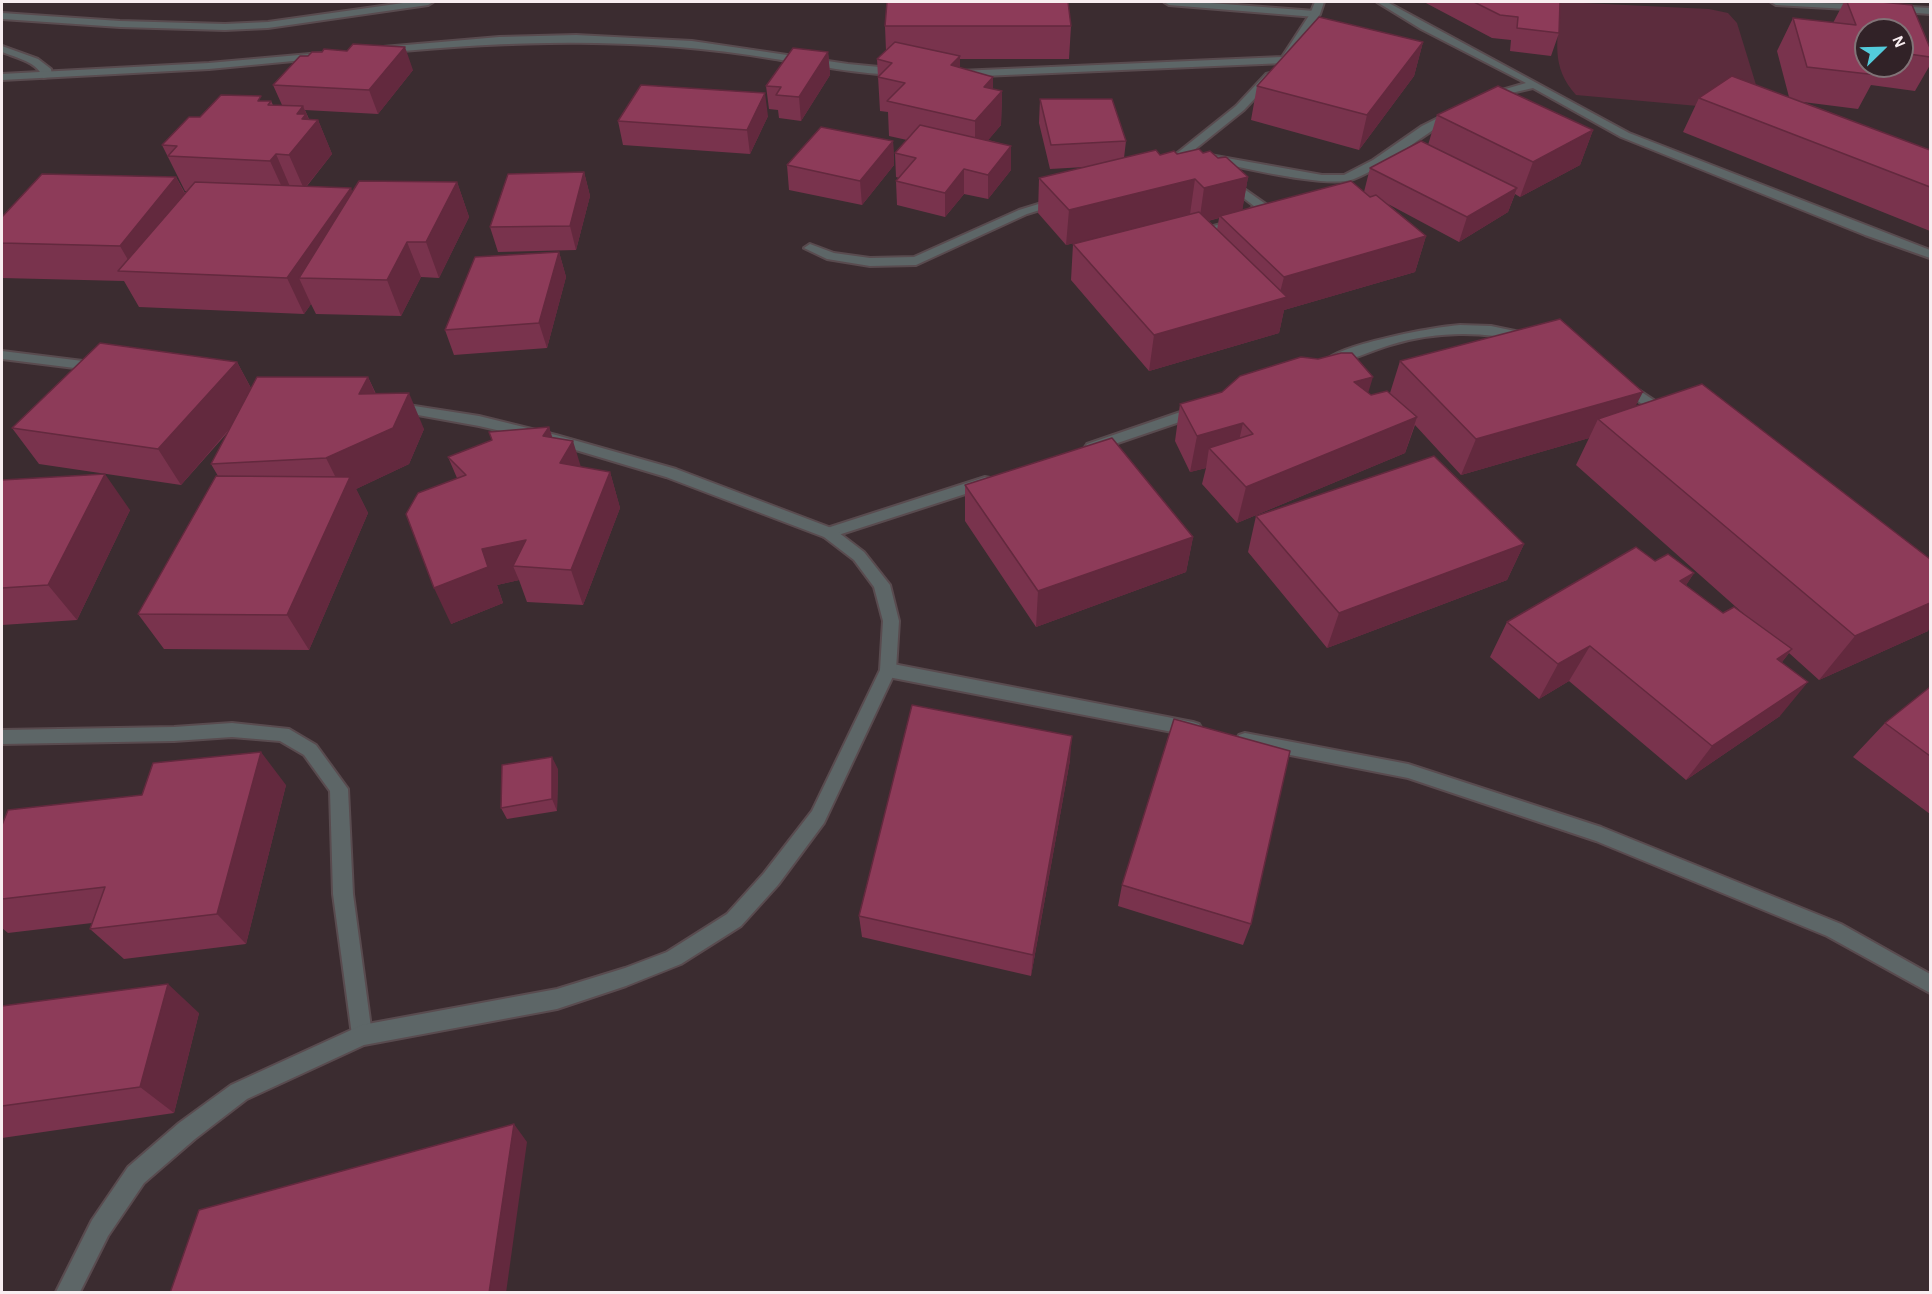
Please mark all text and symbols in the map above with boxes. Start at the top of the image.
north arrow [1854,18,1914,78]
text: N [1889,34,1908,50]

